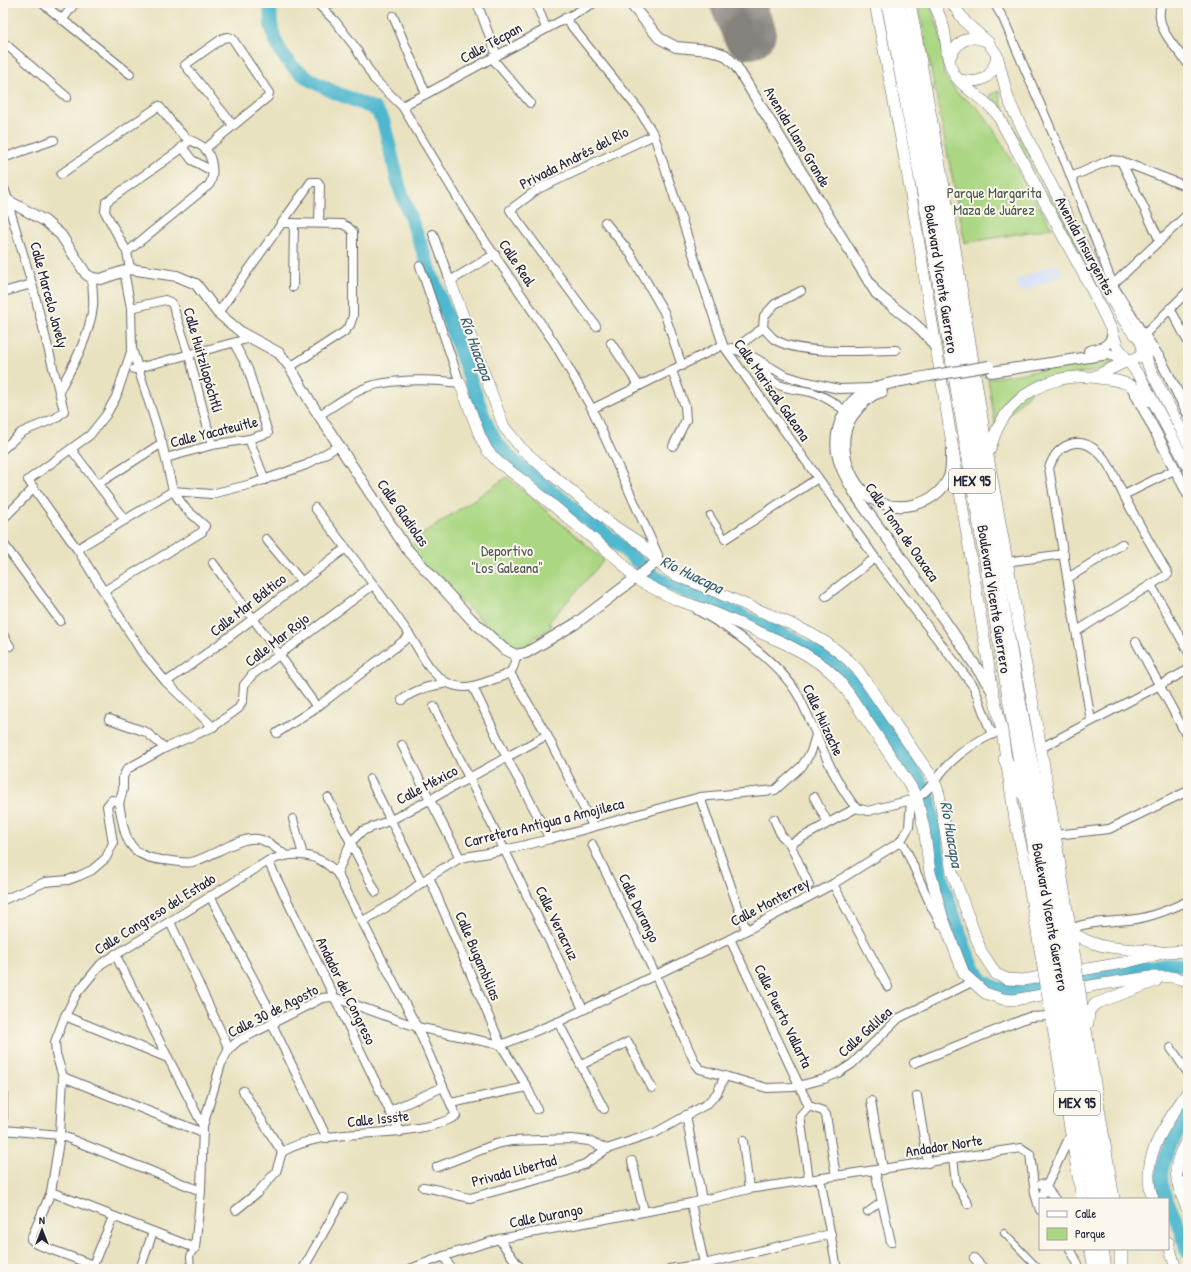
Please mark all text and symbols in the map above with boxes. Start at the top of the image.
street label: Calle Técpan [456,17,526,68]
street label: Avenida Llano Grande [759,83,836,191]
street label: Privada Andrés del Río [516,121,632,194]
park label: Parque Margarita Maza de Juárez [947,182,1041,220]
street label: Avenida Insurgentes [1051,193,1120,299]
street label: Boulevard Vicente Guerrero [919,203,964,355]
street label: Calle Real [494,235,541,290]
street label: Calle Marcelo Javely [25,239,74,351]
street label: Calle Huitzilopóchtli [178,305,229,415]
water label: Río Huacapa [455,313,499,385]
street label: Calle Mariscal Galeana [729,334,816,445]
street label: Calle Yacateuitle [168,410,260,453]
road number: MEX 95 [949,469,995,493]
street label: Calle Gladiolas [372,475,434,551]
street label: Calle Toma de Oaxaca [860,478,944,585]
street label: Boulevard Vicente Guerrero [972,523,1017,675]
park label: Deportivo "Los Galeana" [471,540,543,578]
water label: Río Huacapa [657,549,728,599]
street label: Calle Mar Báltico [205,568,290,641]
street label: Calle Mar Rojo [240,608,313,671]
street label: Calle Huizache [798,681,849,759]
street label: Calle México [392,760,461,810]
street label: Carretera Antigua a Amojileca [462,792,626,853]
water label: Río Huacapa [935,799,969,870]
street label: Boulevard Vicente Guerrero [1027,841,1074,993]
street label: Calle Congreso del Estado [90,868,219,959]
street label: Calle Durango [614,870,665,946]
street label: Calle Monterrey [727,872,813,931]
street label: Calle Veracruz [530,882,585,964]
street label: Calle Bugambilias [450,908,507,1004]
street label: Andador del Congreso [311,933,382,1048]
street label: Calle Puerto Vallarta [749,960,818,1071]
street label: Calle 30 de Agosto [224,979,322,1042]
street label: Calle Galilea [833,1002,896,1062]
road number: MEX 95 [1054,1091,1100,1115]
street label: Calle Issste [346,1105,410,1132]
street label: Andador Norte [904,1129,984,1162]
street label: Privada Libertad [469,1149,559,1192]
street label: Calle Durango [507,1198,584,1233]
legend [1039,1198,1169,1250]
text: Calle [1075,1205,1096,1222]
north arrow [22,1210,62,1250]
text: N [39,1213,45,1227]
text: Parque [1075,1225,1105,1242]

